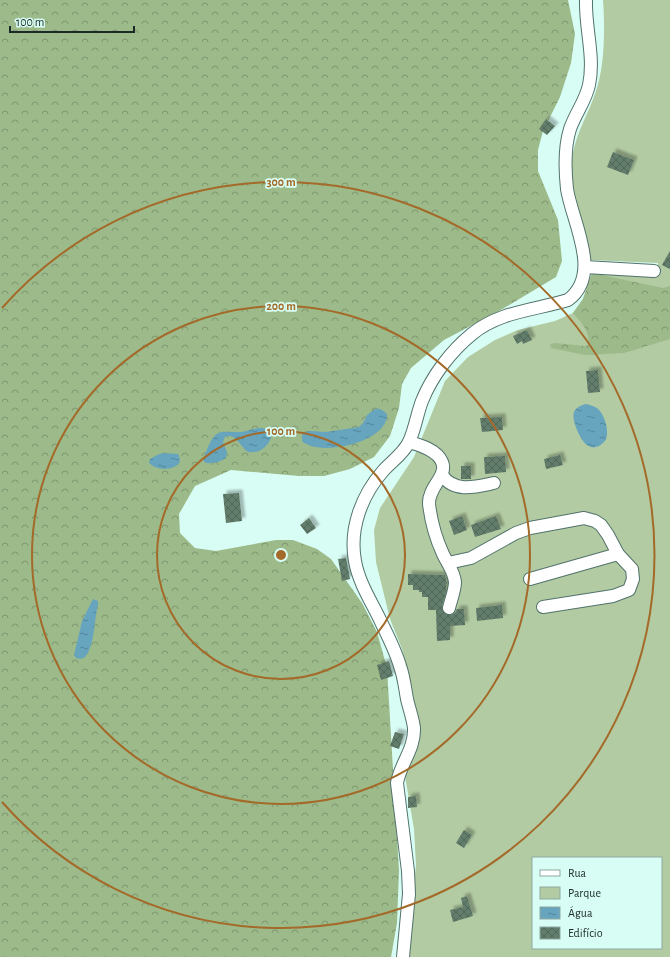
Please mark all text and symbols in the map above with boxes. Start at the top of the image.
scale bar [10,8,134,34]
text: 100 m [16,16,44,28]
text: 300 m [266,176,296,188]
text: 200 m [266,300,296,312]
text: 100 m [267,425,295,437]
centre of rings [274,548,288,562]
legend [532,857,662,949]
text: Rua [568,867,587,879]
text: Parque [568,887,601,899]
text: Água [568,906,593,919]
text: Edifício [568,927,603,939]

